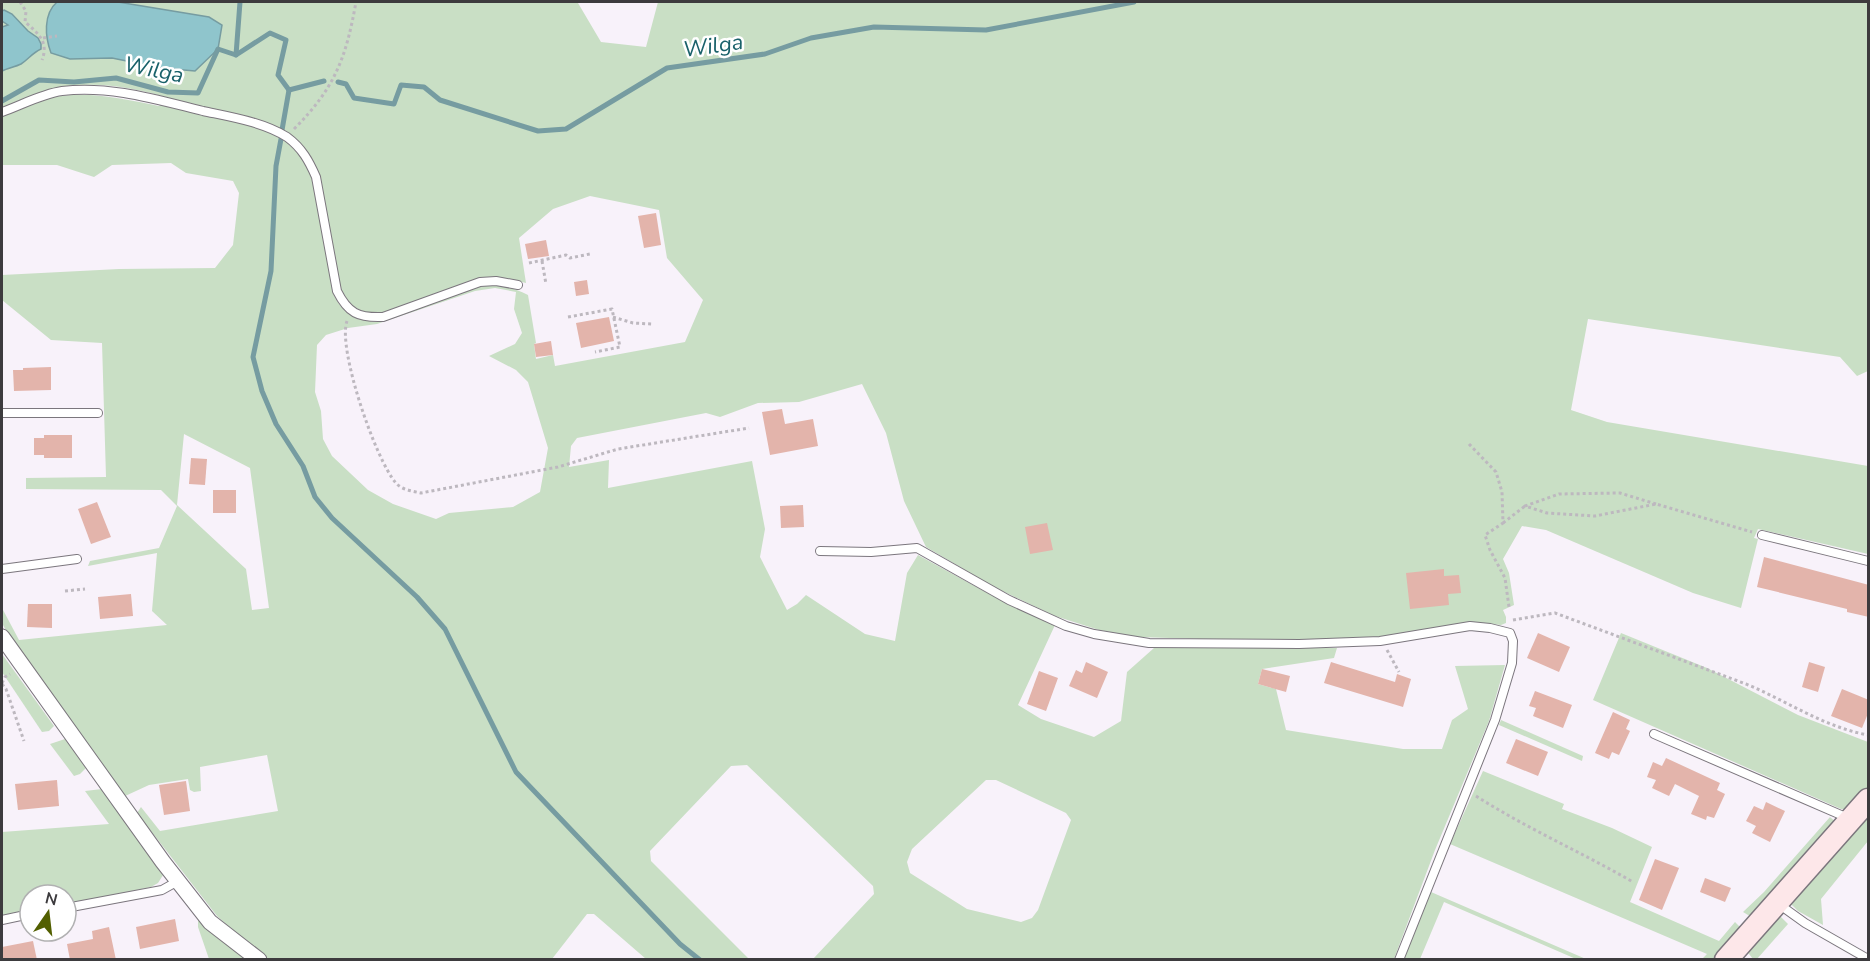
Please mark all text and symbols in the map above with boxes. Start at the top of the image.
water label: Wilga [681,27,745,65]
water label: Wilga [121,50,186,90]
north arrow [18,883,78,943]
text: N [43,887,60,912]

